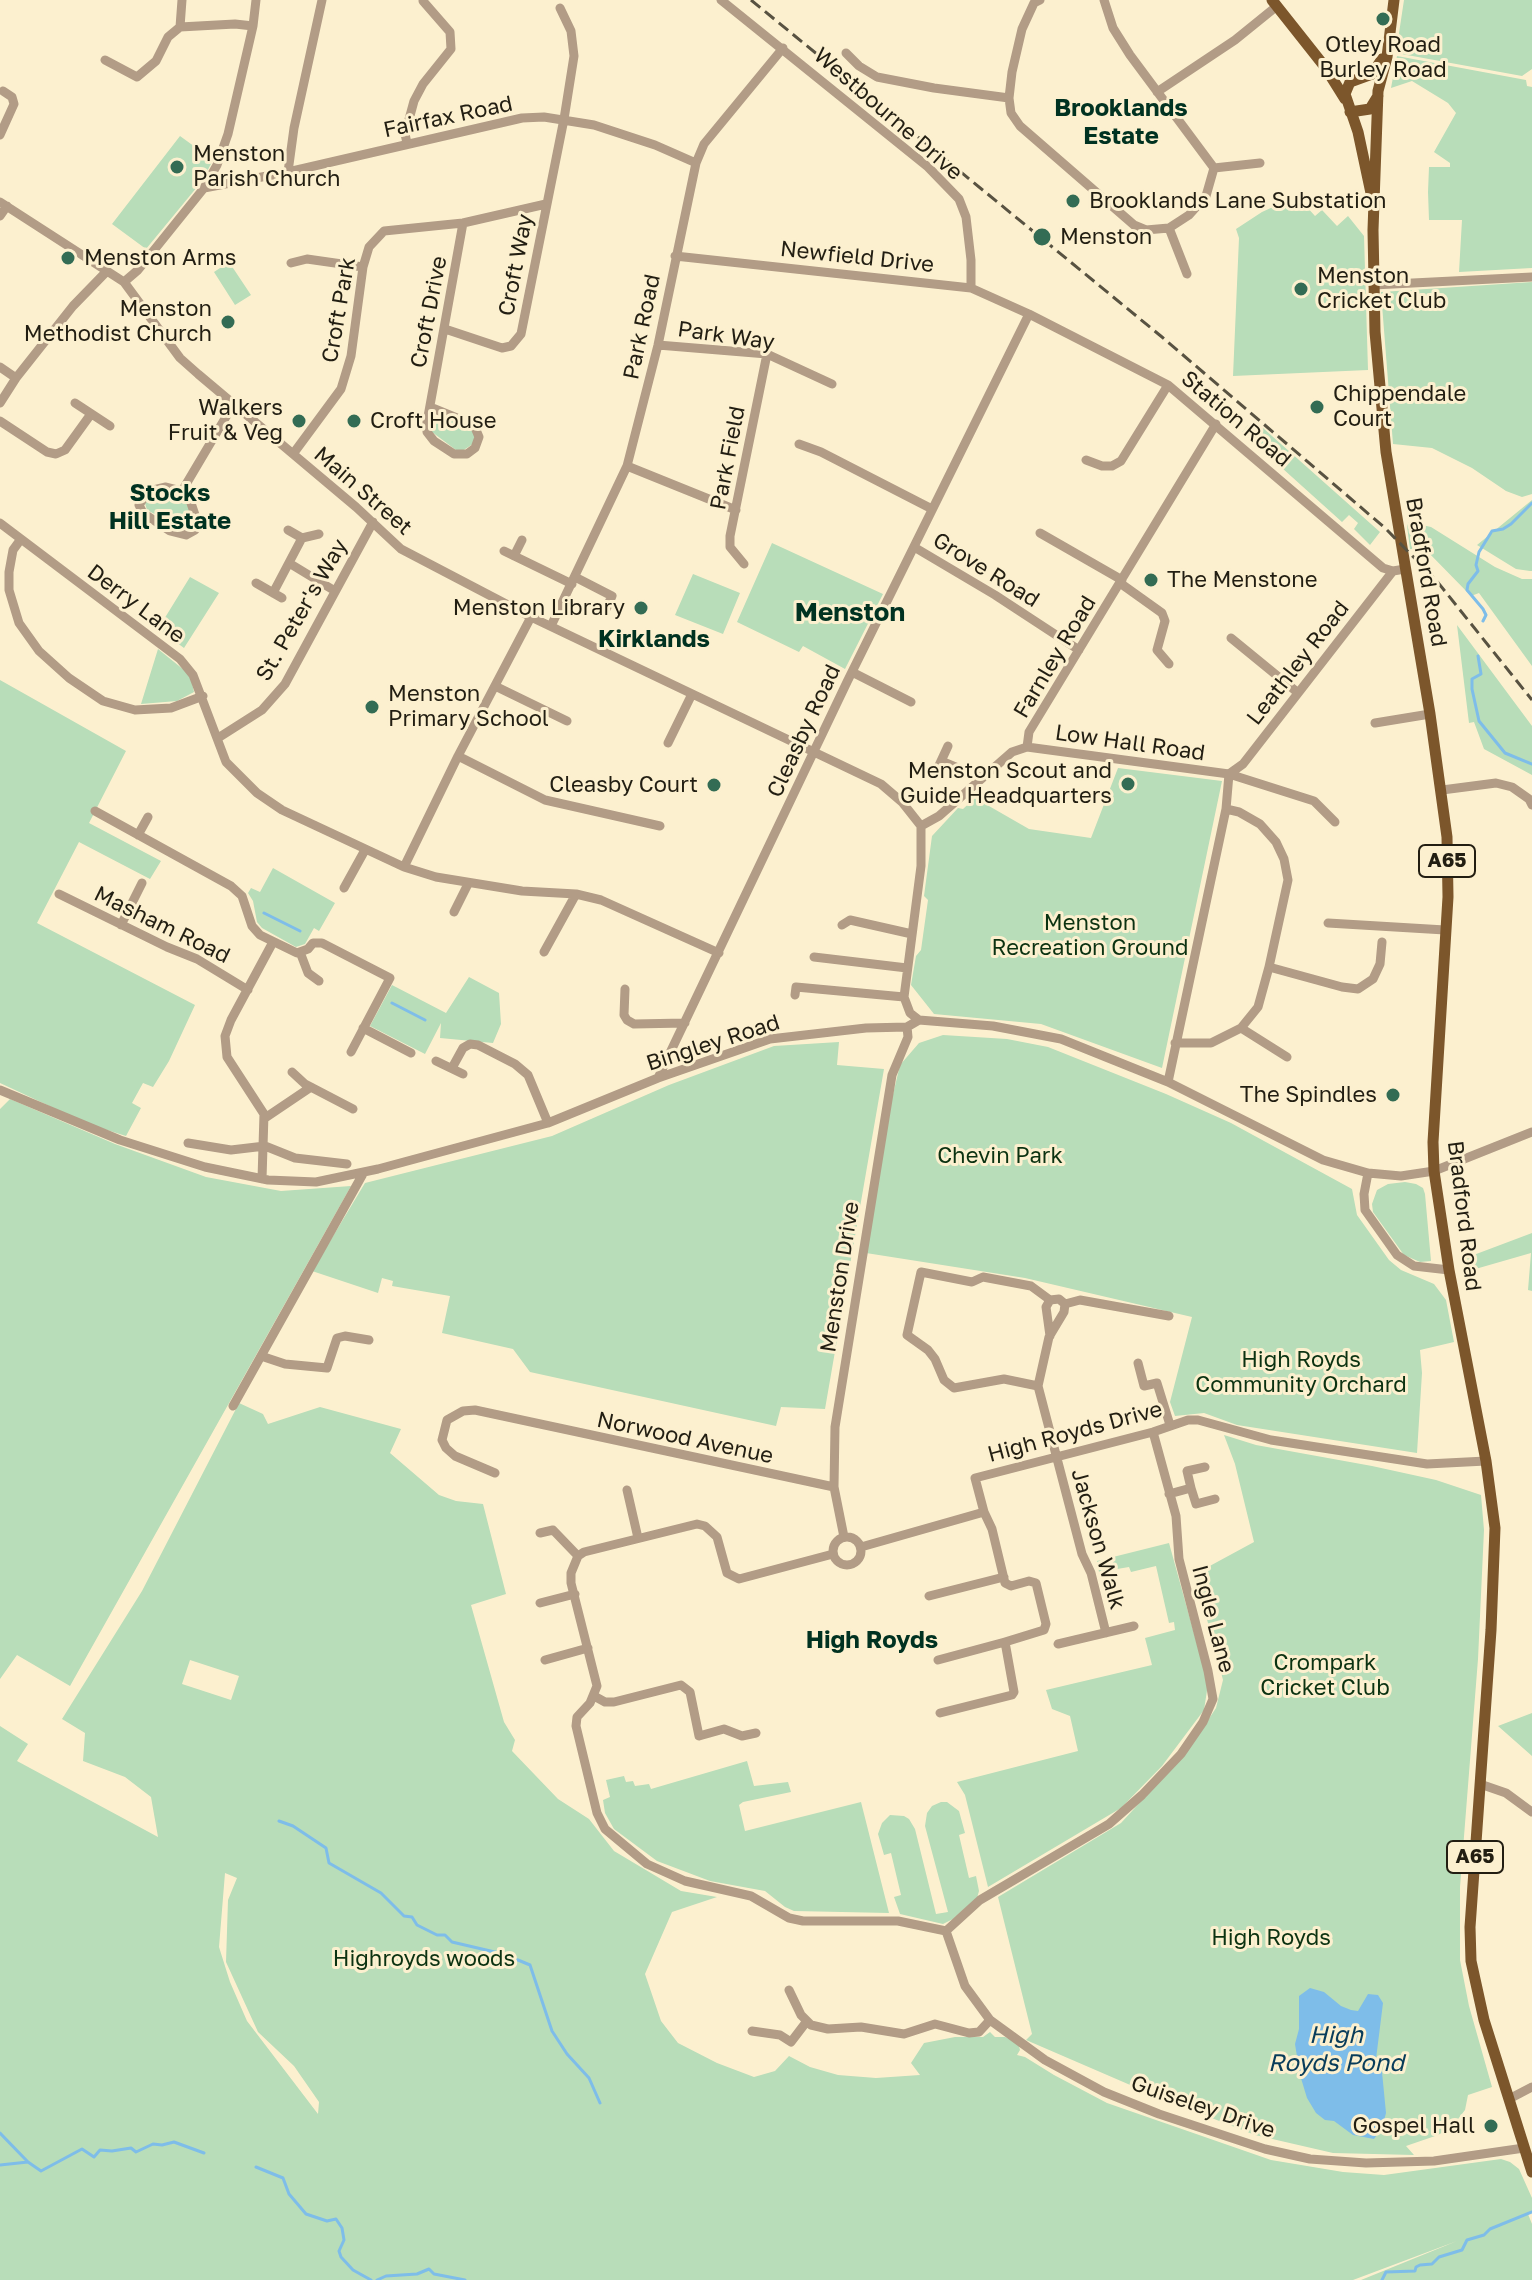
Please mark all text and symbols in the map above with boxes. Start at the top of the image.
marker: Otley Road Burley Road [1374,10,1392,28]
place label: Otley Road Burley Road [1319,32,1447,84]
street label: Westbourne Drive [808,42,968,186]
street label: Fairfax Road [381,90,515,144]
district label: Brooklands Estate [1054,94,1188,150]
place label: Menston Parish Church [193,141,340,192]
marker: Menston Parish Church [168,158,186,176]
place label: Brooklands Lane Substation [1089,188,1387,214]
marker: Brooklands Lane Substation [1064,192,1082,210]
street label: Croft Way [493,212,539,318]
place label: Menston [1060,224,1152,250]
marker: Menston [1031,226,1053,248]
street label: Newfield Drive [779,236,935,278]
place label: Menston Arms [84,245,236,271]
marker: Menston Arms [59,249,77,267]
street label: Croft Drive [405,254,453,370]
street label: Croft Park [317,255,361,365]
place label: Menston Cricket Club [1317,263,1446,314]
street label: Park Road [618,272,666,382]
marker: Menston Cricket Club [1292,280,1310,298]
place label: Menston Methodist Church [24,296,212,348]
marker: Menston Methodist Church [219,313,237,331]
street label: Park Way [676,316,776,356]
street label: Station Road [1176,365,1296,473]
place label: Chippendale Court [1333,381,1466,432]
place label: Walkers Fruit & Veg [168,395,283,446]
marker: Chippendale Court [1308,398,1326,416]
street label: Park Field [705,404,751,512]
place label: Croft House [370,408,496,434]
marker: Walkers Fruit & Veg [290,412,308,430]
marker: Croft House [345,412,363,430]
street label: Main Street [309,441,417,541]
district label: Stocks Hill Estate [109,479,231,535]
street label: Bradford Road [1400,495,1452,649]
street label: Grove Road [928,527,1044,613]
street label: St. Peter's Way [251,534,353,686]
street label: Derry Lane [82,559,190,649]
place label: The Menstone [1167,567,1318,593]
marker: The Menstone [1142,571,1160,589]
street label: Farnley Road [1008,591,1102,723]
place label: Menston Library [453,595,625,621]
street label: Leathley Road [1241,596,1355,730]
district label: Menston [795,597,905,629]
marker: Menston Library [632,599,650,617]
district label: Kirklands [598,625,710,653]
street label: Cleasby Road [762,660,846,802]
place label: Menston Primary School [388,681,549,732]
marker: Menston Primary School [363,698,381,716]
street label: Low Hall Road [1053,719,1207,767]
place label: Menston Scout and Guide Headquarters [900,758,1112,810]
place label: Cleasby Court [549,772,698,798]
marker: Menston Scout and Guide Headquarters [1119,775,1137,793]
marker: Cleasby Court [705,776,723,794]
road number: A65 [1419,845,1475,877]
street label: Masham Road [90,881,234,969]
park label: Menston Recreation Ground [991,910,1189,962]
street label: Bingley Road [643,1009,783,1077]
place label: The Spindles [1240,1082,1377,1108]
marker: The Spindles [1384,1086,1402,1104]
street label: Bradford Road [1442,1139,1486,1293]
park label: Chevin Park [937,1143,1063,1169]
street label: Menston Drive [815,1200,865,1354]
park label: High Royds Community Orchard [1195,1347,1407,1398]
street label: High Royds Drive [985,1396,1165,1468]
street label: Norwood Avenue [594,1406,776,1470]
street label: Jackson Walk [1065,1466,1131,1612]
street label: Ingle Lane [1186,1562,1240,1676]
district label: High Royds [806,1626,938,1654]
park label: Crompark Cricket Club [1260,1650,1390,1702]
road number: A65 [1447,1841,1503,1873]
park label: High Royds [1211,1925,1331,1951]
park label: Highroyds woods [333,1946,515,1972]
water label: High Royds Pond [1268,2021,1404,2077]
street label: Guiseley Drive [1127,2070,1279,2144]
place label: Gospel Hall [1353,2113,1475,2139]
marker: Gospel Hall [1482,2117,1500,2135]

